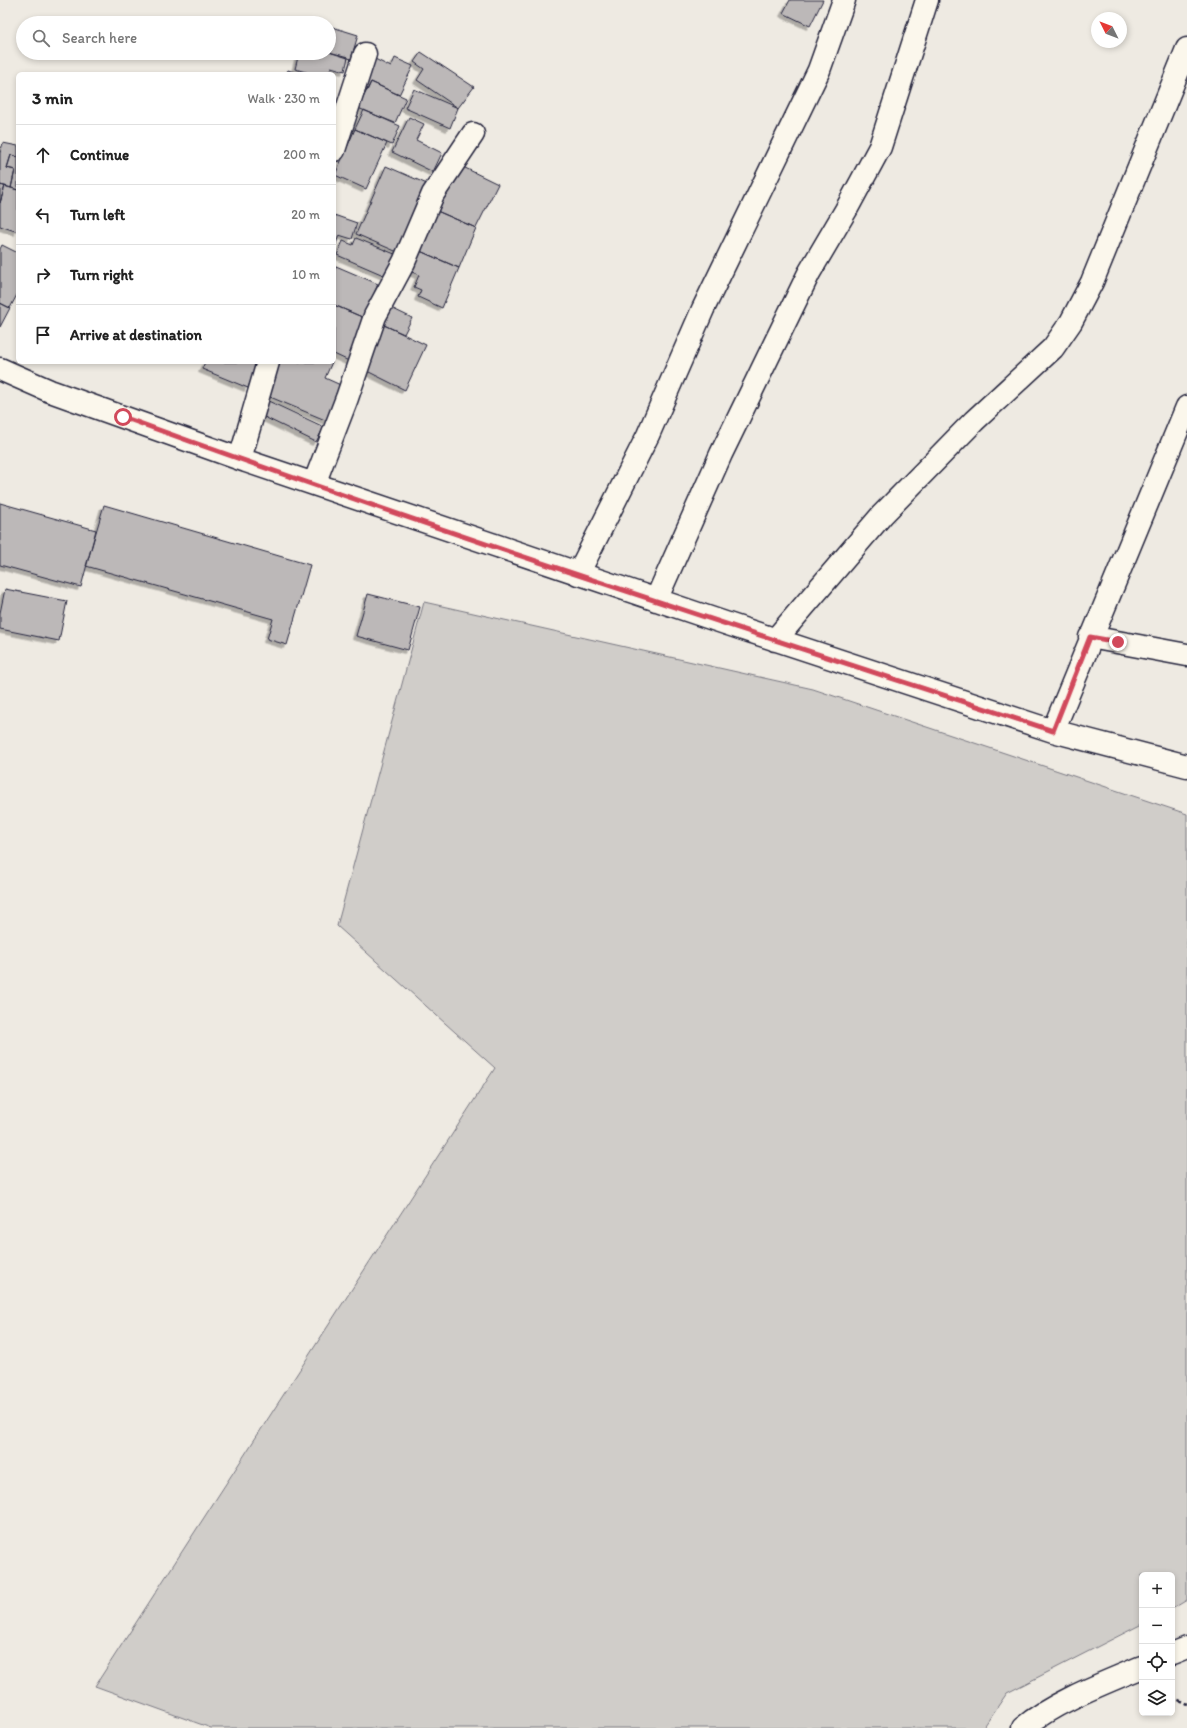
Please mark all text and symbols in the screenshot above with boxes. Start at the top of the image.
north arrow [1091,12,1127,48]
search box [16,16,336,60]
icon: search [30,27,52,49]
text: Search here [62,29,137,47]
text: 3 min [32,88,73,108]
text: Walk · 230 m [248,91,320,106]
icon: ahead [32,144,54,166]
text: Continue [70,146,129,164]
text: 200 m [283,147,320,162]
icon: left [32,204,54,226]
text: Turn left [70,206,125,224]
text: 20 m [291,207,320,222]
icon: right [32,264,54,286]
text: Turn right [70,266,134,284]
text: 10 m [292,267,320,282]
icon: arrive [32,324,54,346]
text: Arrive at destination [70,326,202,344]
route start [114,408,132,426]
route end [1109,633,1127,651]
map controls [1139,1572,1175,1716]
button: + [1139,1572,1175,1608]
button: − [1139,1608,1175,1644]
button: locate [1139,1644,1175,1680]
button: layers [1139,1680,1175,1716]

